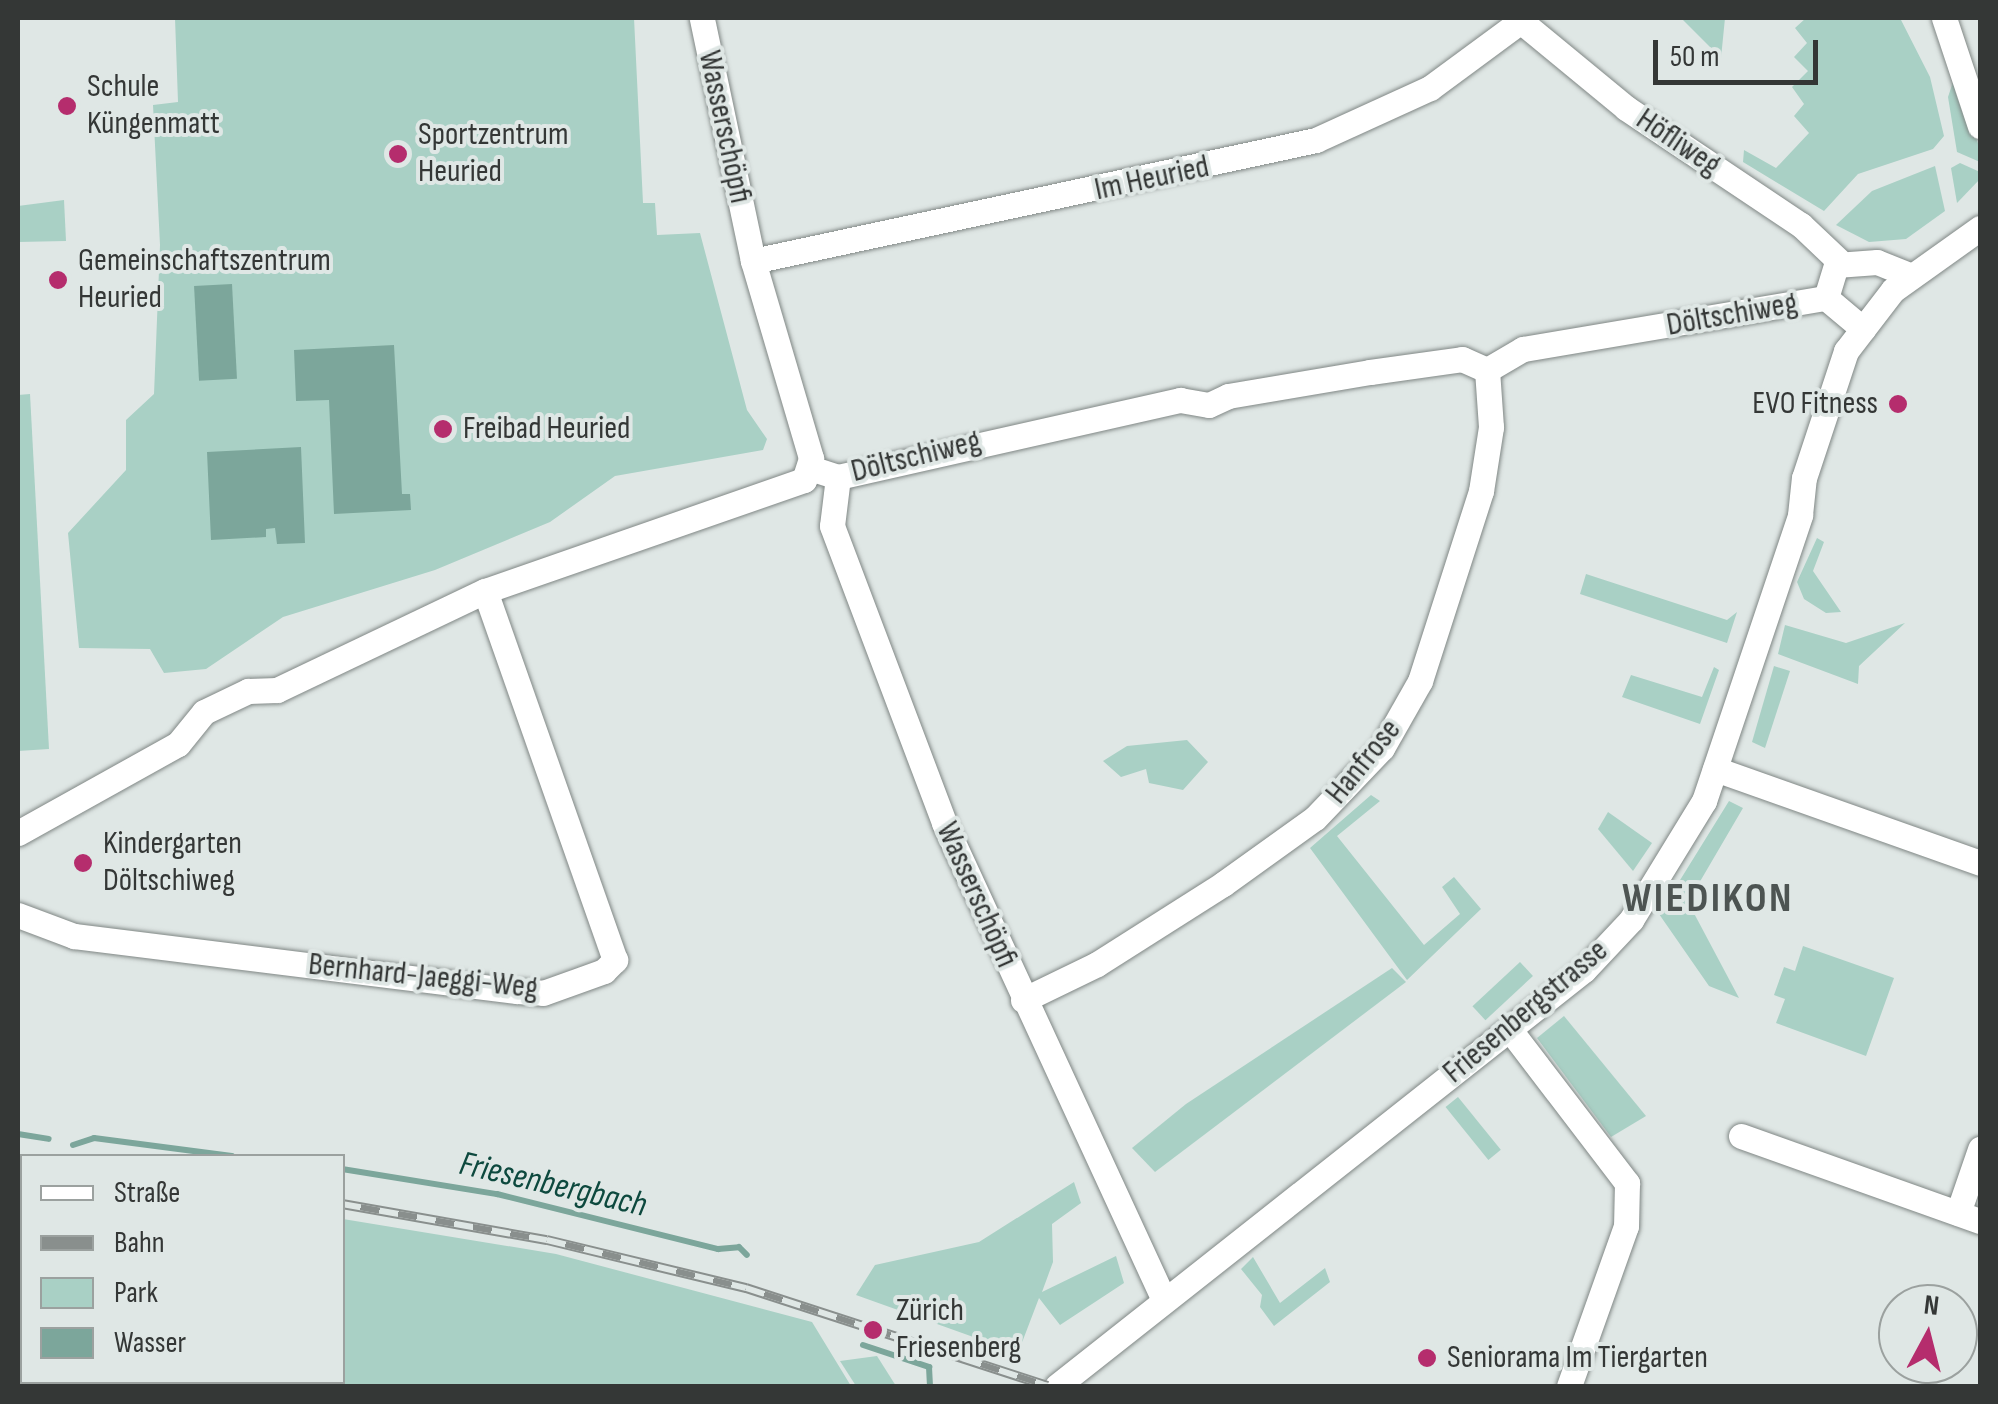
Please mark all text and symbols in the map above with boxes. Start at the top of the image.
scale bar [1658,20,1823,82]
text: 50 m [1670,39,1719,75]
street label: Wasserschöpfi [689,47,759,207]
place label: Schule Küngenmatt [87,69,220,144]
marker: Schule Küngenmatt [56,95,78,117]
street label: Höfliweg [1629,101,1727,185]
place label: Sportzentrum Heuried [418,117,568,192]
marker: Sportzentrum Heuried [387,143,409,165]
street label: Im Heuried [1091,148,1213,210]
place label: Gemeinschaftszentrum Heuried [78,243,331,318]
marker: Gemeinschaftszentrum Heuried [47,269,69,291]
street label: Döltschiweg [1664,285,1800,345]
place label: EVO Fitness [1752,385,1878,423]
marker: EVO Fitness [1887,393,1909,415]
place label: Freibad Heuried [463,410,630,448]
marker: Freibad Heuried [432,418,454,440]
street label: Döltschiweg [847,422,985,492]
street label: Hanfrose [1318,712,1410,812]
street label: Wasserschöpfi [927,816,1025,974]
place label: Kindergarten Döltschiweg [103,826,242,901]
marker: Kindergarten Döltschiweg [72,852,94,874]
district label: WIEDIKON [1622,874,1794,924]
street label: Friesenbergstrasse [1436,932,1616,1092]
street label: Bernhard-Jaeggi-Weg [306,946,540,1008]
water label: Friesenbergbach [455,1143,651,1227]
legend [20,1154,345,1384]
text: Straße [114,1175,180,1211]
text: Bahn [114,1225,165,1261]
text: Park [114,1275,158,1311]
north arrow [1878,1284,1978,1384]
text: N [1922,1288,1941,1323]
place label: Zürich Friesenberg [896,1293,1021,1368]
marker: Zürich Friesenberg [860,1317,886,1343]
text: Wasser [114,1325,186,1361]
place label: Seniorama Im Tiergarten [1447,1339,1708,1377]
marker: Seniorama Im Tiergarten [1416,1347,1438,1369]

